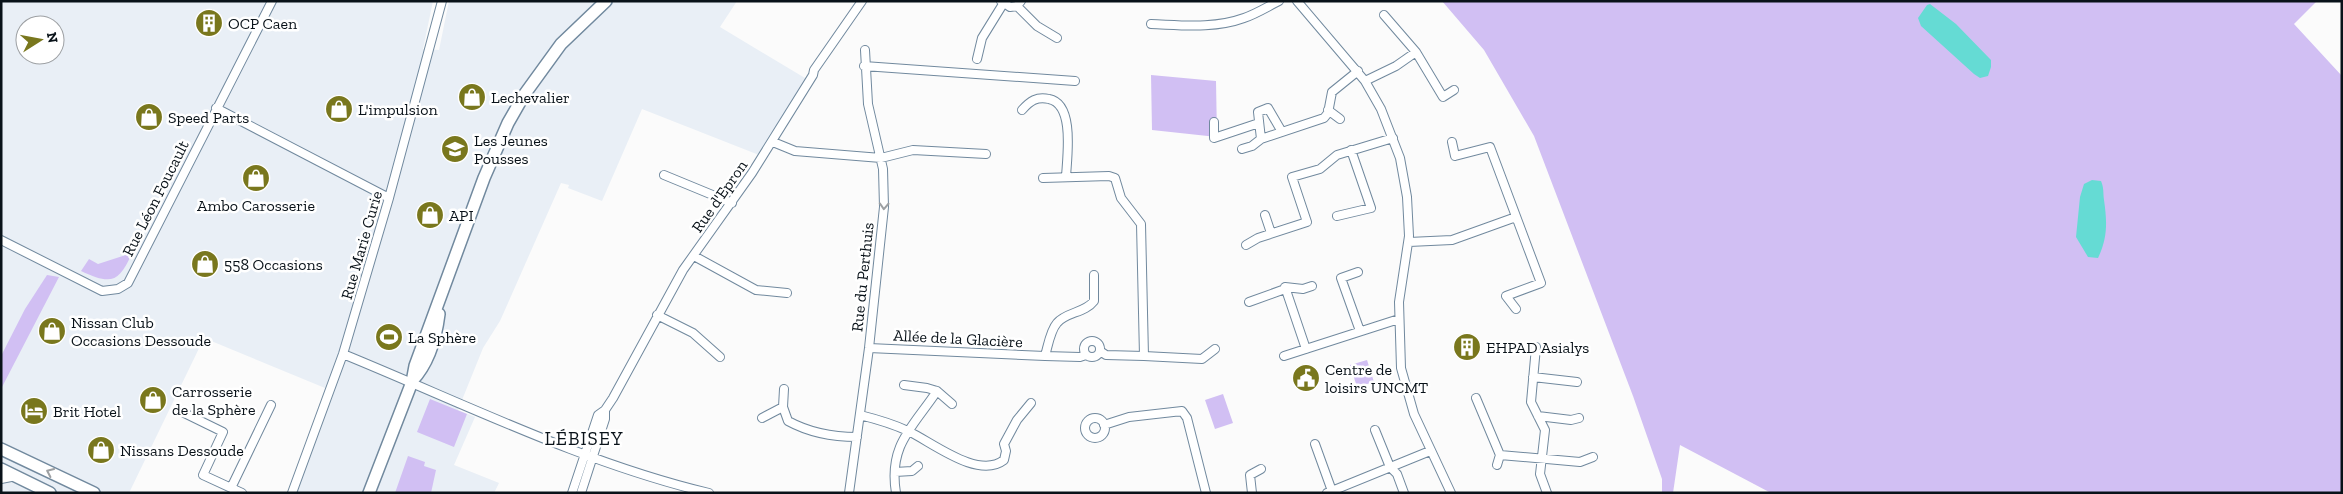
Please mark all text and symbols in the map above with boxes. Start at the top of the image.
building icon: OCP Caen [194,8,224,38]
place label: OCP Caen [228,14,298,33]
north arrow [15,15,65,65]
text: N [43,31,62,45]
shop icon: Lechevalier [457,82,487,112]
place label: Lechevalier [491,88,570,107]
shop icon: L'impulsion [324,94,354,124]
place label: L'impulsion [358,100,439,119]
shop icon: Speed Parts [134,102,164,132]
place label: Speed Parts [168,108,249,127]
place label: Les Jeunes Pousses [474,131,548,168]
school or university icon: Les Jeunes Pousses [440,134,470,164]
street label: Rue Léon Foucault [118,137,193,259]
street label: Rue d'Epron [688,156,752,236]
shop icon: Ambo Carosserie [241,163,271,193]
street label: Rue Marie Curie [337,189,386,302]
place label: Ambo Carosserie [197,196,315,215]
shop icon: API [415,200,445,230]
one-way arrow [878,202,889,210]
place label: API [449,206,474,225]
street label: Rue du Perthuis [847,221,878,333]
shop icon: 558 Occasions [190,249,220,279]
place label: 558 Occasions [224,255,323,274]
place label: Nissan Club Occasions Dessoude [71,313,211,350]
shop icon: Nissan Club Occasions Dessoude [37,316,67,346]
sports icon: La Sphère [374,322,404,352]
street label: Allée de la Glacière [893,326,1023,351]
place label: La Sphère [408,328,476,347]
building icon: EHPAD Asialys [1452,332,1482,362]
place label: EHPAD Asialys [1486,338,1589,357]
place label: Centre de loisirs UNCMT [1325,360,1428,397]
public building icon: Centre de loisirs UNCMT [1291,363,1321,393]
place label: Carrosserie de la Sphère [172,382,256,419]
shop icon: Carrosserie de la Sphère [138,385,168,415]
hotel icon: Brit Hotel [19,396,49,426]
place label: Brit Hotel [53,402,121,421]
district label: LÉBISEY [544,427,624,450]
shop icon: Nissans Dessoude [86,435,116,465]
place label: Nissans Dessoude [120,441,244,460]
one-way arrow [46,468,55,478]

